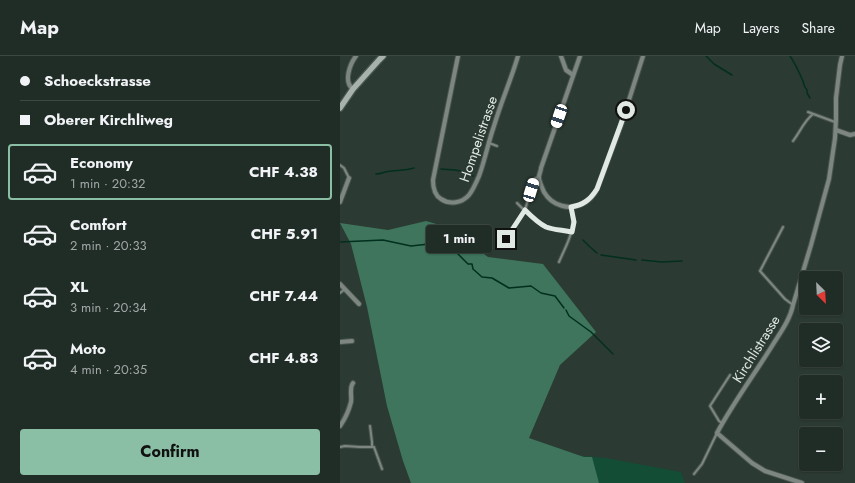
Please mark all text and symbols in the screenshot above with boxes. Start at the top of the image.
text: Map [20,14,59,41]
text: Map [695,18,721,38]
text: Layers [743,18,779,38]
text: Share [801,18,835,38]
text: Schoeckstrasse [44,70,151,92]
street label: Hompelistrasse [454,93,502,185]
route start [617,101,635,119]
car [549,103,569,129]
text: Oberer Kirchliweg [44,109,173,131]
text: Economy [70,152,133,174]
icon: car [22,154,58,190]
text: CHF 4.38 [249,161,318,183]
text: 1 min · 20:32 [70,174,145,193]
car [522,177,540,203]
text: Comfort [70,214,127,236]
icon: car [22,216,58,252]
text: CHF 5.91 [251,223,318,245]
callout: 1 min [426,225,492,253]
text: 1 min [443,229,475,248]
route end [497,230,515,248]
text: 2 min · 20:33 [70,236,147,255]
north arrow [799,271,843,315]
map controls [799,271,843,471]
text: XL [70,276,88,298]
icon: car [22,278,58,314]
text: CHF 7.44 [250,285,318,307]
text: 3 min · 20:34 [70,298,147,317]
street label: Kirchlistrasse [727,311,785,387]
button: layers [799,323,843,367]
text: Moto [70,338,106,360]
icon: car [22,340,58,376]
text: CHF 4.83 [249,347,318,369]
text: 4 min · 20:35 [70,360,147,379]
button: + [799,375,843,419]
button: − [799,427,843,471]
button: Confirm [20,429,320,475]

